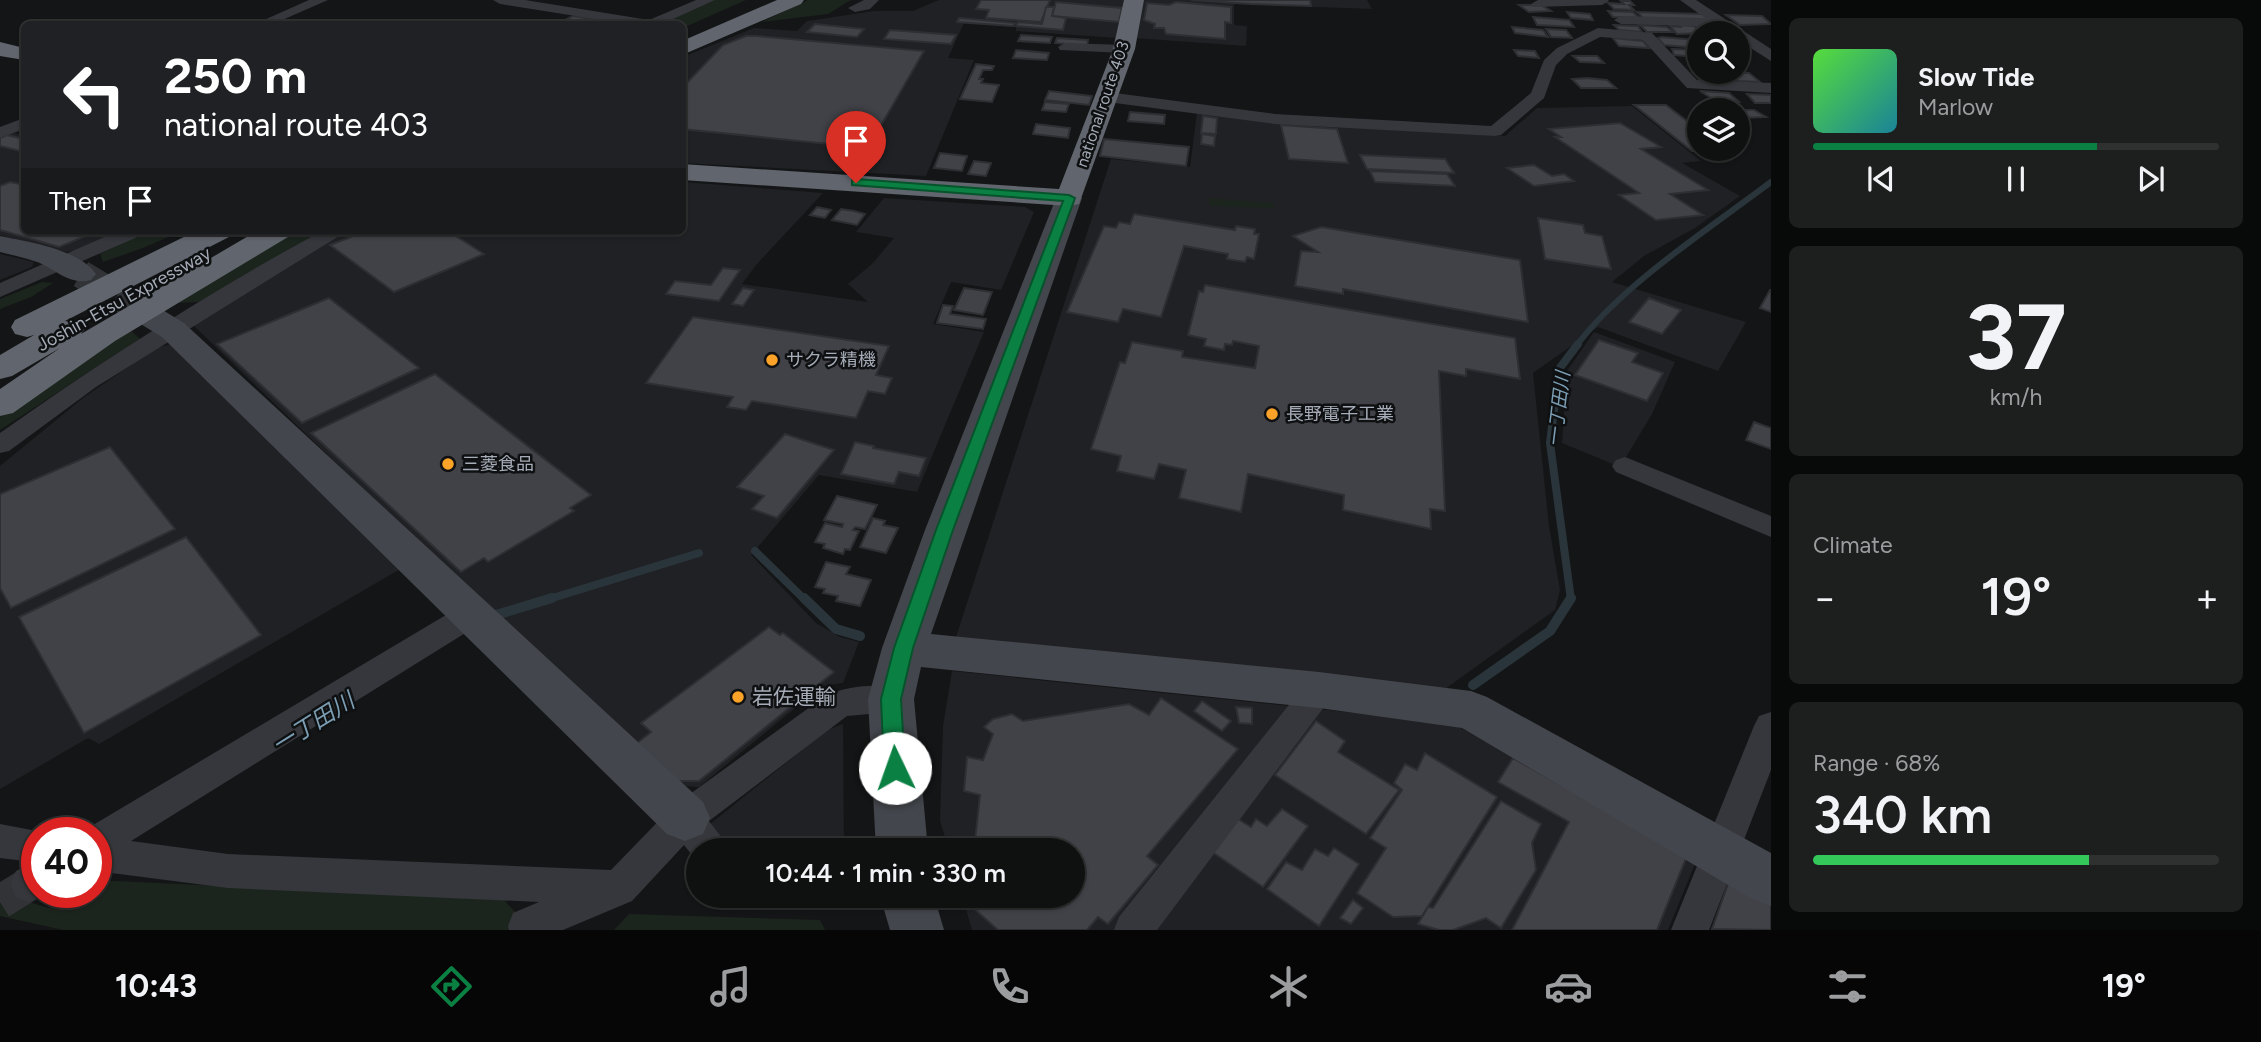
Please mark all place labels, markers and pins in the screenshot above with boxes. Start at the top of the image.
pin [826,111,886,183]
place label: サクラ精機 [786,349,876,371]
marker: サクラ精機 [764,352,780,368]
place label: 長野電子工業 [1286,403,1394,425]
marker: 長野電子工業 [1264,406,1280,422]
place label: 三菱食品 [462,453,534,475]
marker: 三菱食品 [440,456,456,472]
place label: 岩佐運輸 [752,684,836,709]
marker: 岩佐運輸 [730,689,746,705]

